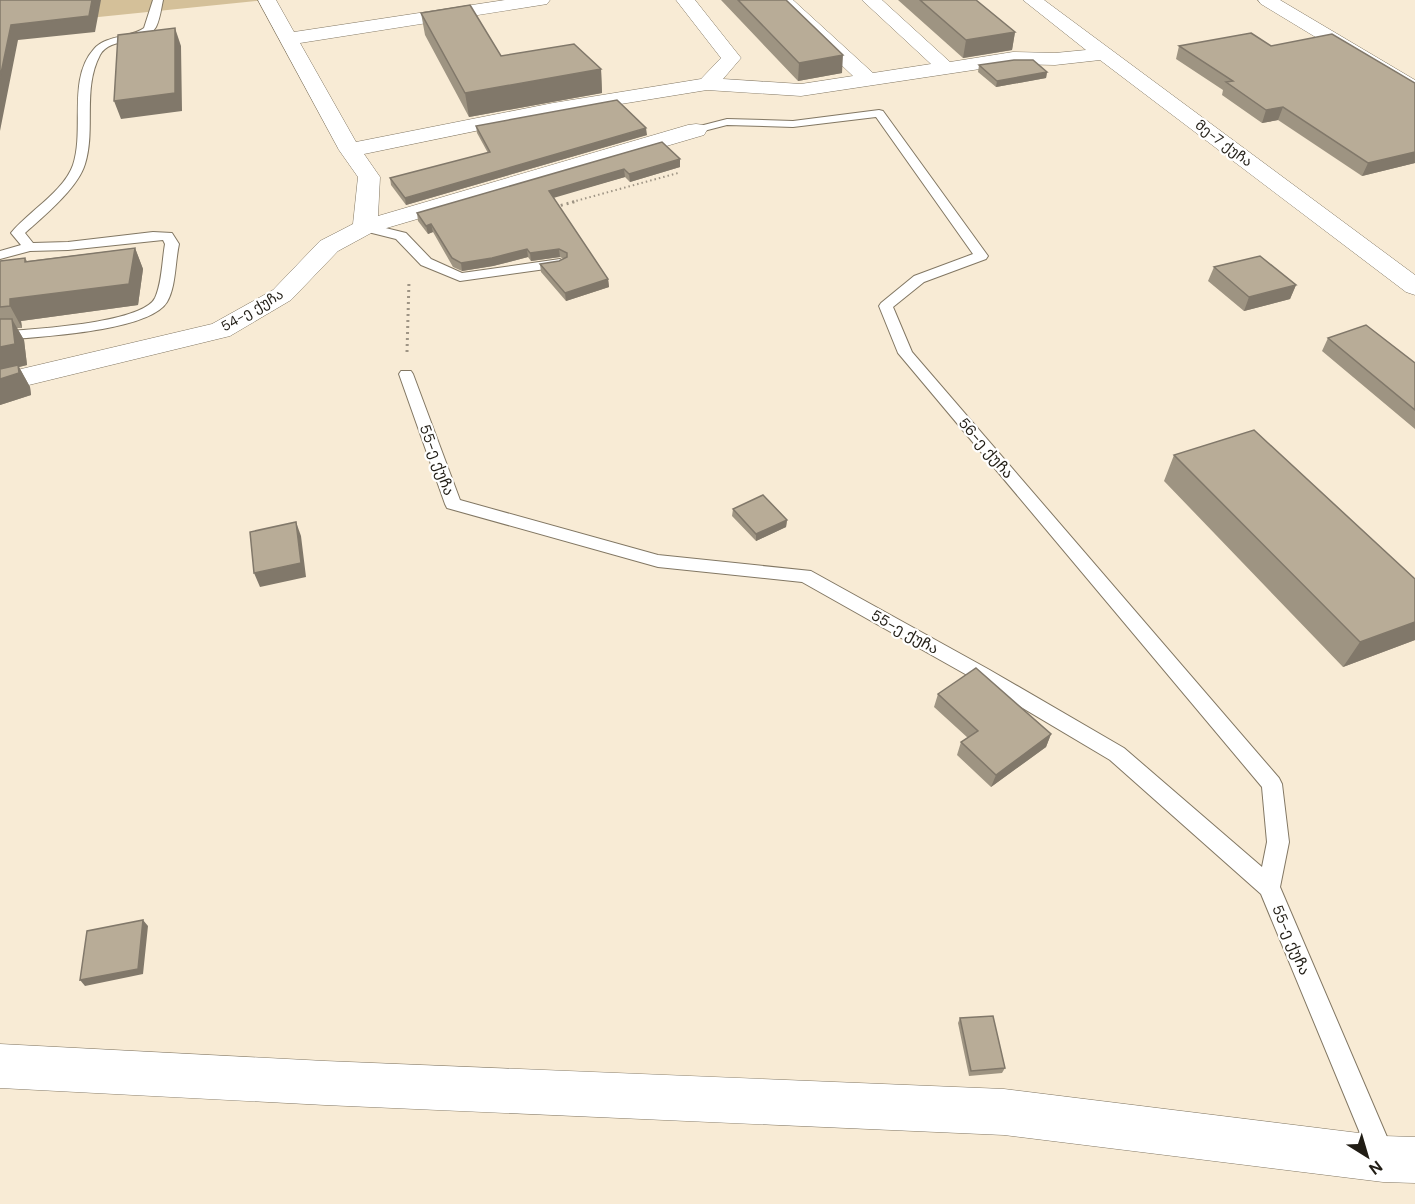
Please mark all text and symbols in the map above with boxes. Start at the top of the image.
street label: მე-7 ქუჩა [1192,116,1256,170]
street label: 54-ე ქუჩა [218,285,286,335]
street label: 56-ე ქუჩა [954,413,1018,483]
street label: 55-ე ქუჩა [415,422,459,498]
street label: 55-ე ქუჩა [868,605,942,659]
street label: 55-ე ქუჩა [1267,902,1315,978]
north arrow [1337,1126,1397,1186]
text: N [1365,1156,1387,1179]

